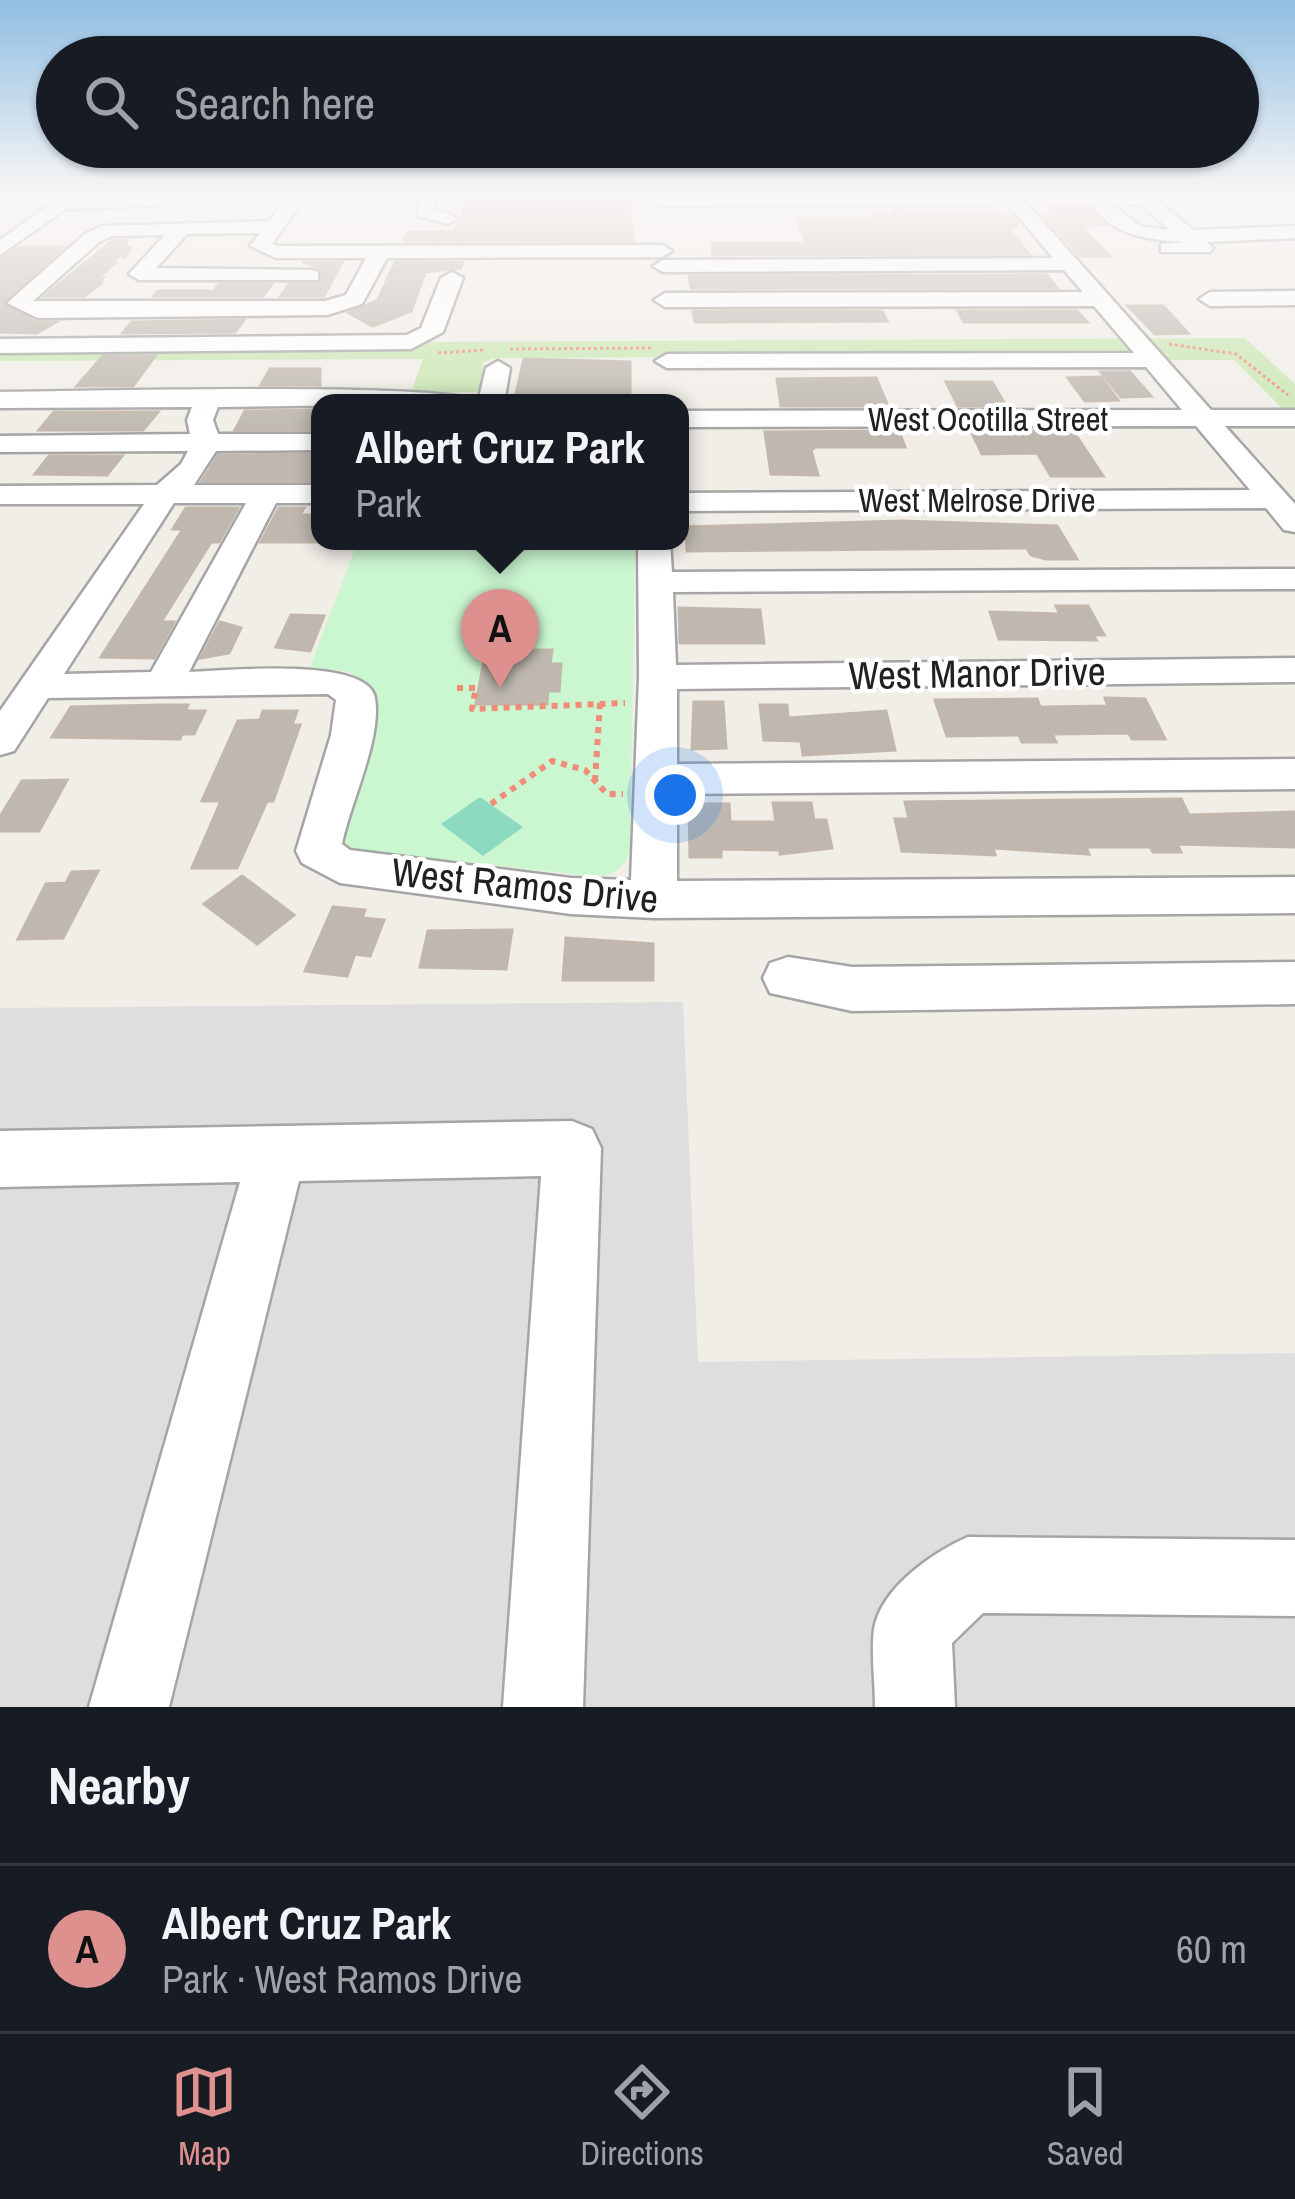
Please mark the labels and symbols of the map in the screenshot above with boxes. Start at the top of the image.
street label: West Ocotilla Street [868,397,1108,441]
street label: West Melrose Drive [858,478,1096,522]
pin: A [461,589,539,688]
street label: West Manor Drive [848,645,1106,701]
your location [645,765,705,825]
street label: West Ramos Drive [389,845,661,925]

